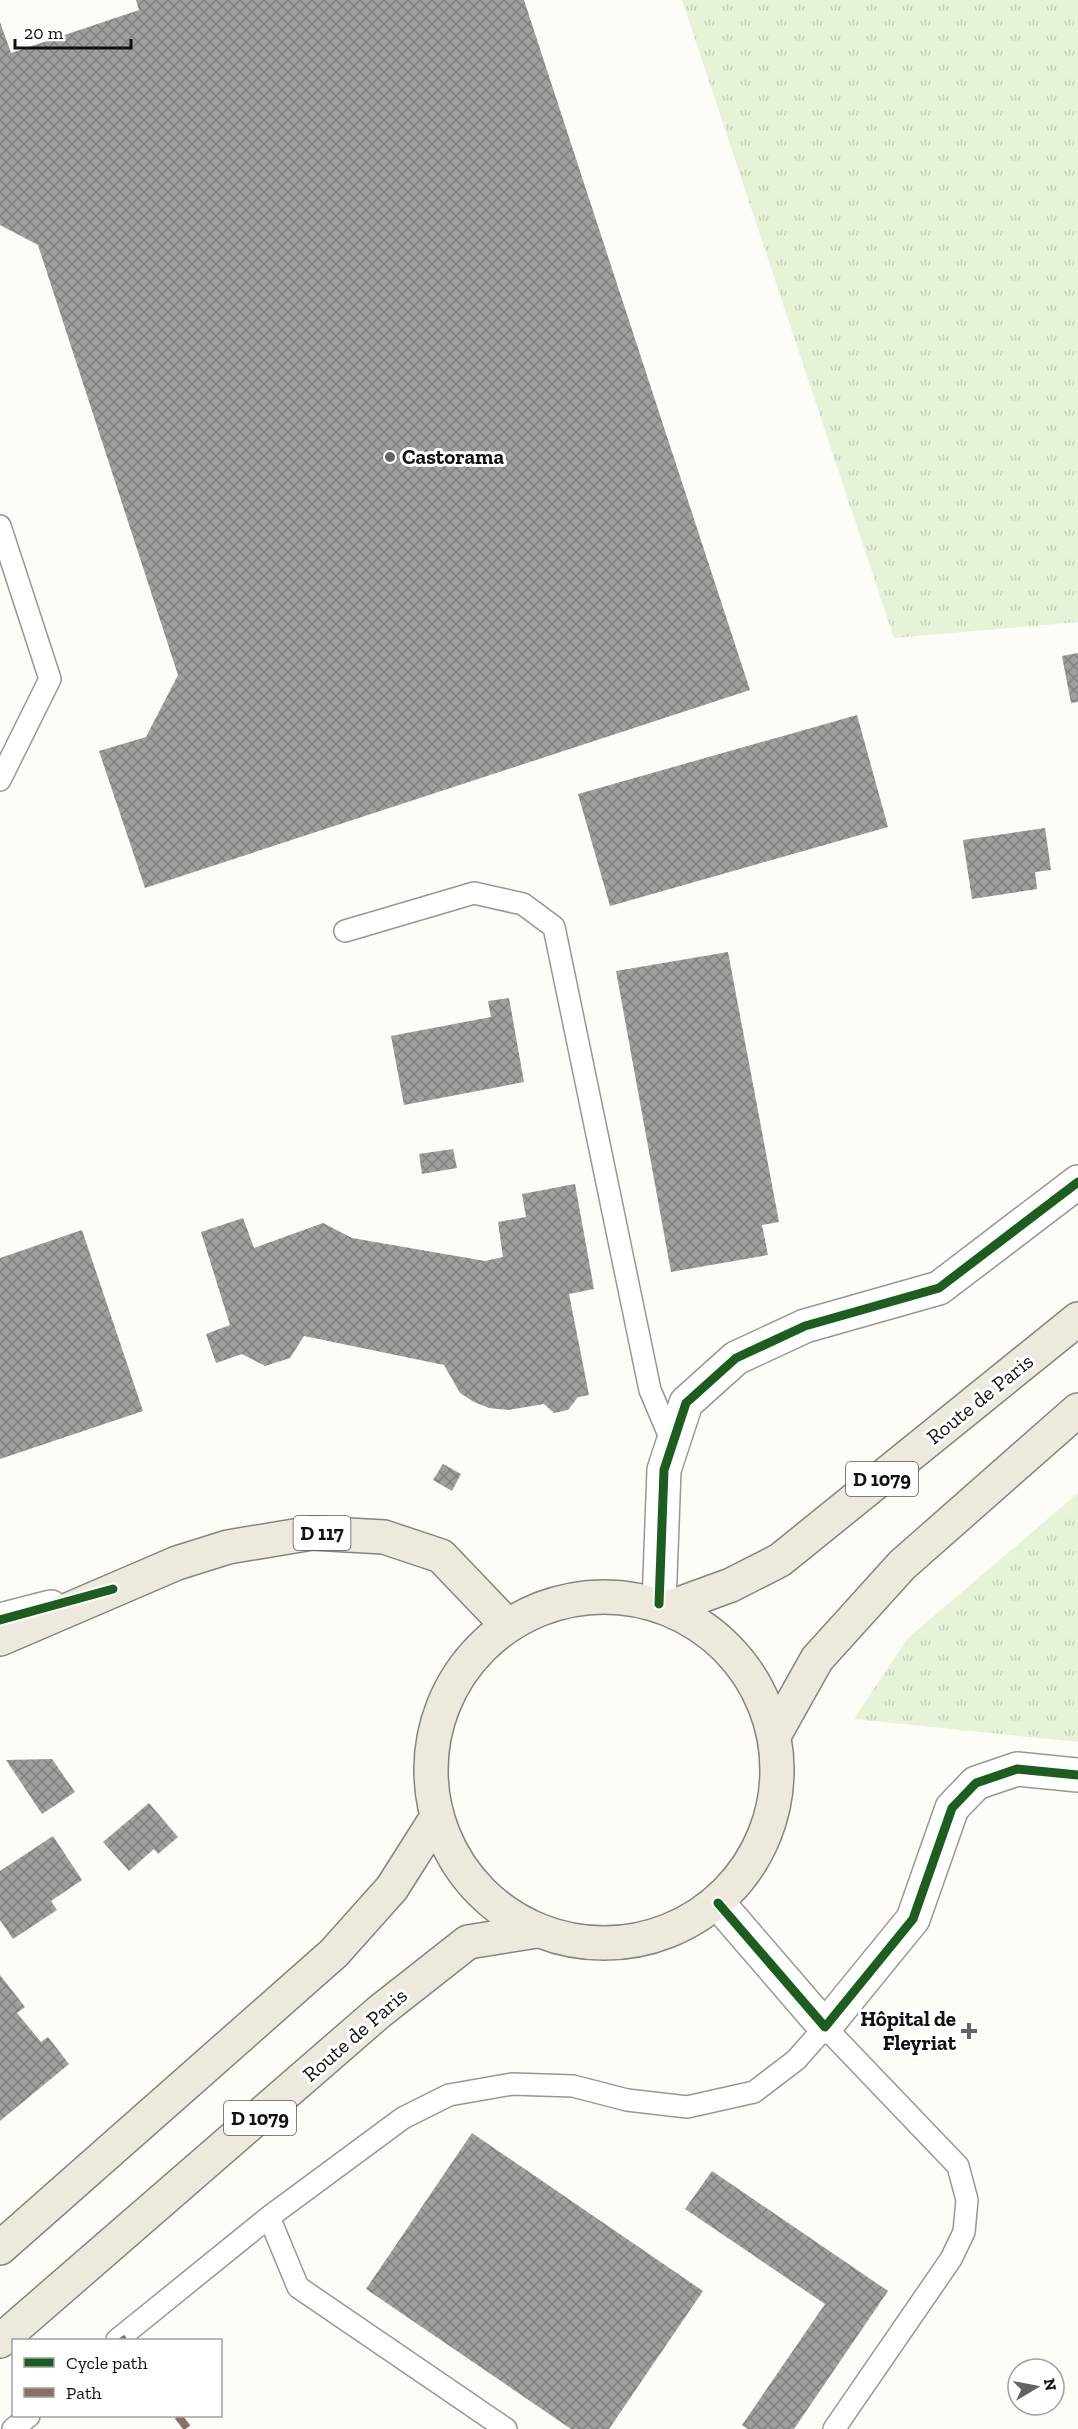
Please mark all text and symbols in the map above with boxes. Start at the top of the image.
scale bar [15,12,130,50]
text: 20 m [24,22,64,44]
place label: Castorama [402,444,504,469]
marker: Castorama [383,450,397,464]
street label: Route de Paris [921,1348,1038,1449]
road number: D 1079 [846,1462,918,1496]
road number: D 117 [294,1516,350,1550]
street label: Route de Paris [297,1983,412,2087]
place label: Hôpital de Fleyriat [860,2006,957,2055]
marker: Hôpital de Fleyriat [960,2022,978,2040]
road number: D 1079 [224,2101,296,2135]
legend [12,2339,222,2417]
text: Cycle path [66,2352,148,2374]
north arrow [1006,2357,1066,2417]
text: N [1040,2377,1061,2392]
text: Path [66,2382,102,2404]

